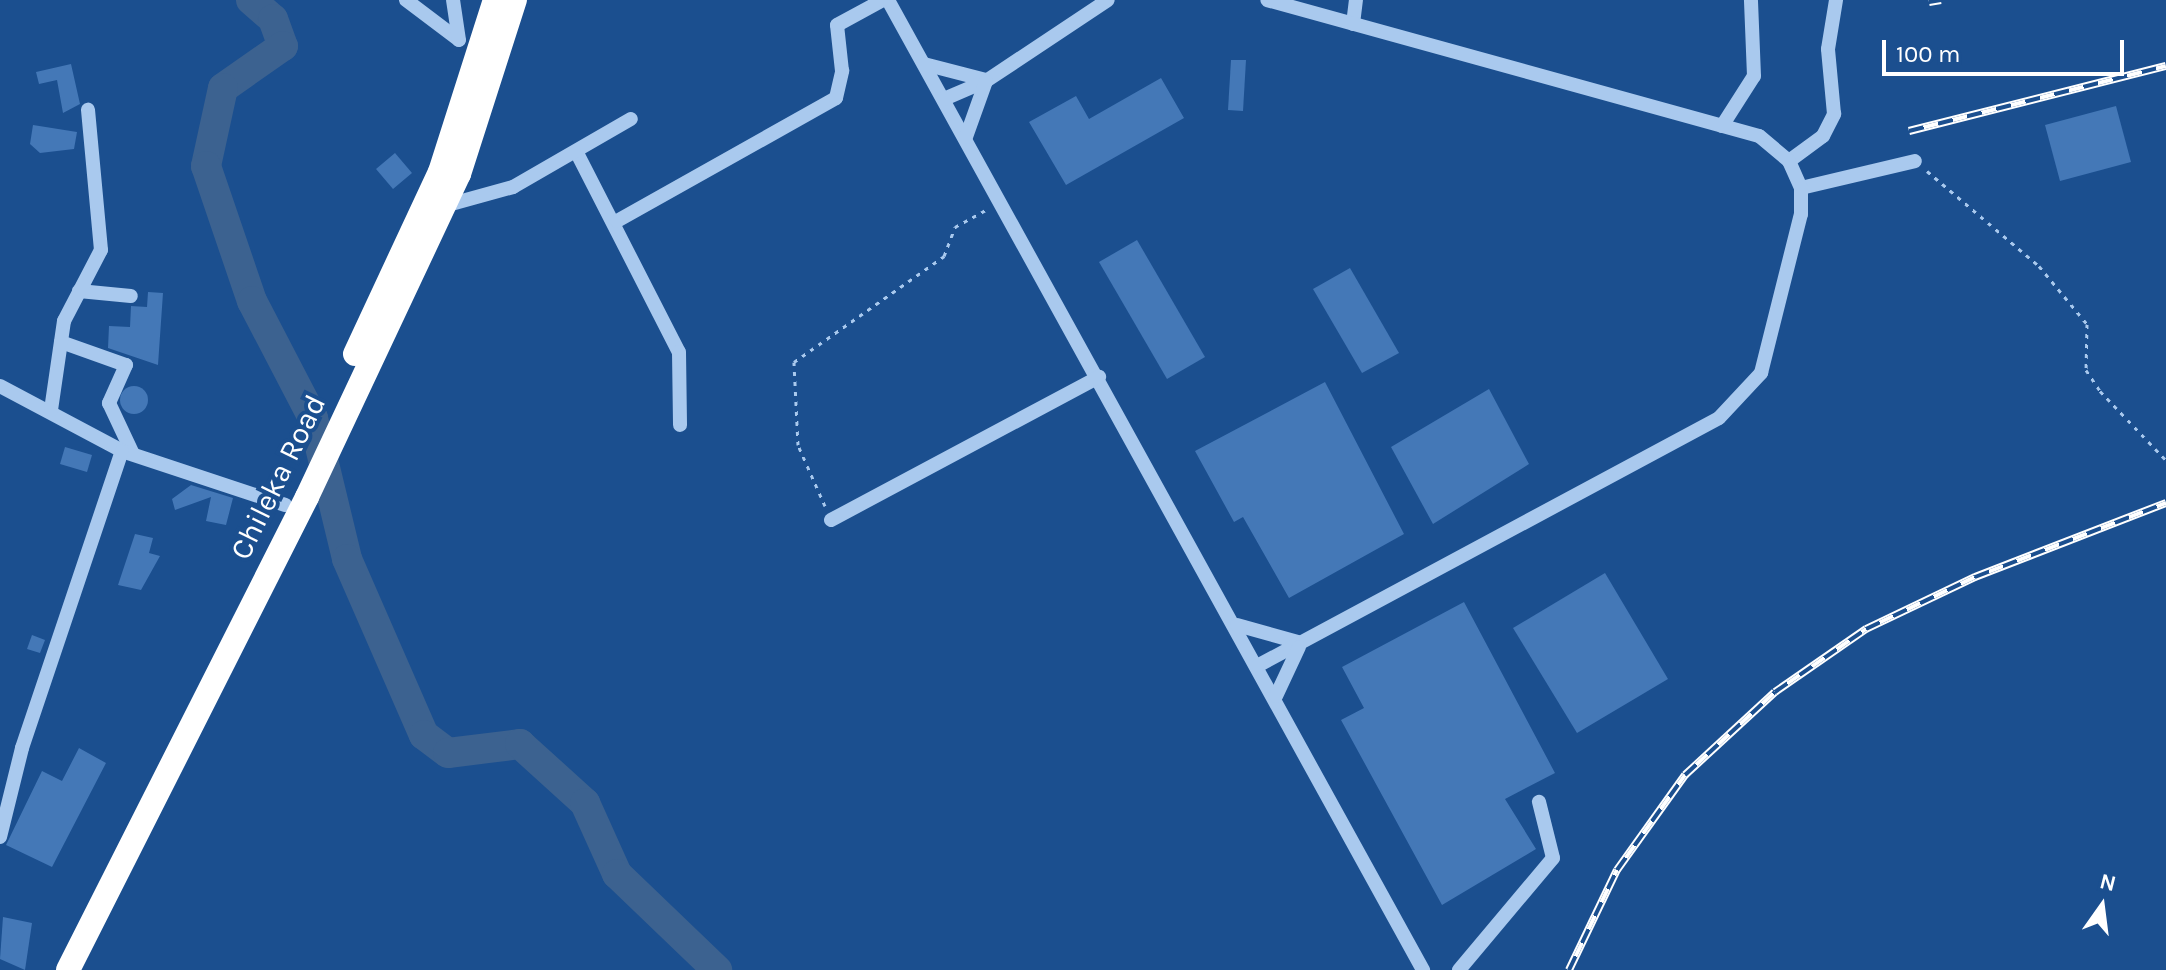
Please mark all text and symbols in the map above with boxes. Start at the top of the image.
scale bar [1886,24,2128,74]
text: 100 m [1896,40,1961,68]
street label: Chileka Road [223,389,333,565]
north arrow [2062,866,2142,946]
text: N [2097,868,2119,897]

